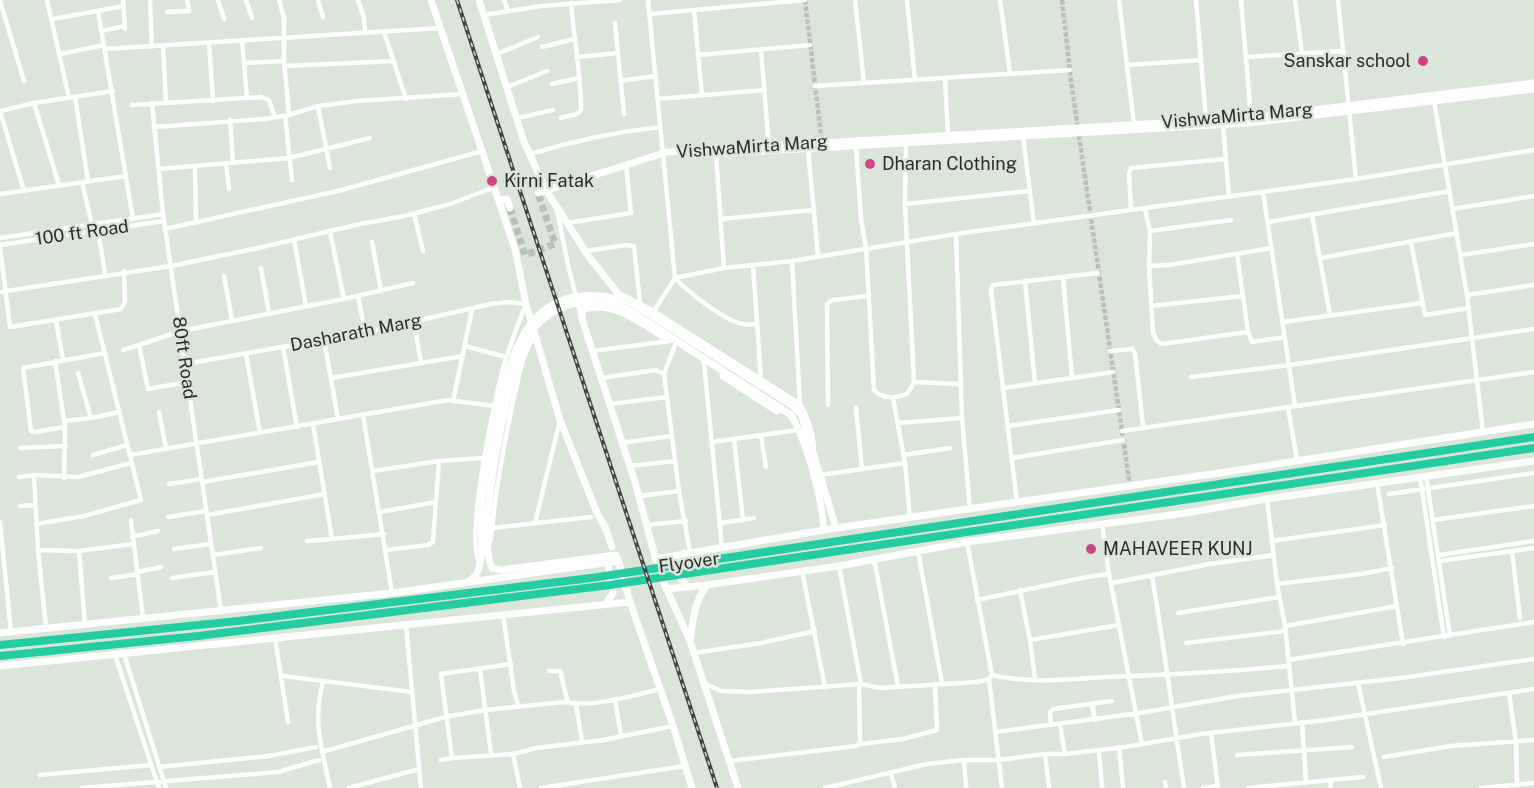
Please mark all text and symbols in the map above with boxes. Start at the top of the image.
place label: Sanskar school [1283,50,1411,72]
marker: Sanskar school [1416,54,1430,68]
street label: VishwaMirta Marg [1160,99,1314,133]
street label: VishwaMirta Marg [676,131,828,163]
place label: Dharan Clothing [882,153,1017,175]
marker: Dharan Clothing [863,157,877,171]
place label: Kirni Fatak [504,170,594,192]
marker: Kirni Fatak [485,174,499,188]
street label: 100 ft Road [34,216,130,250]
street label: Dasharath Marg [288,310,424,356]
street label: 80ft Road [168,315,200,401]
place label: MAHAVEER KUNJ [1103,538,1253,560]
marker: MAHAVEER KUNJ [1084,542,1098,556]
street label: Flyover [657,548,721,578]

